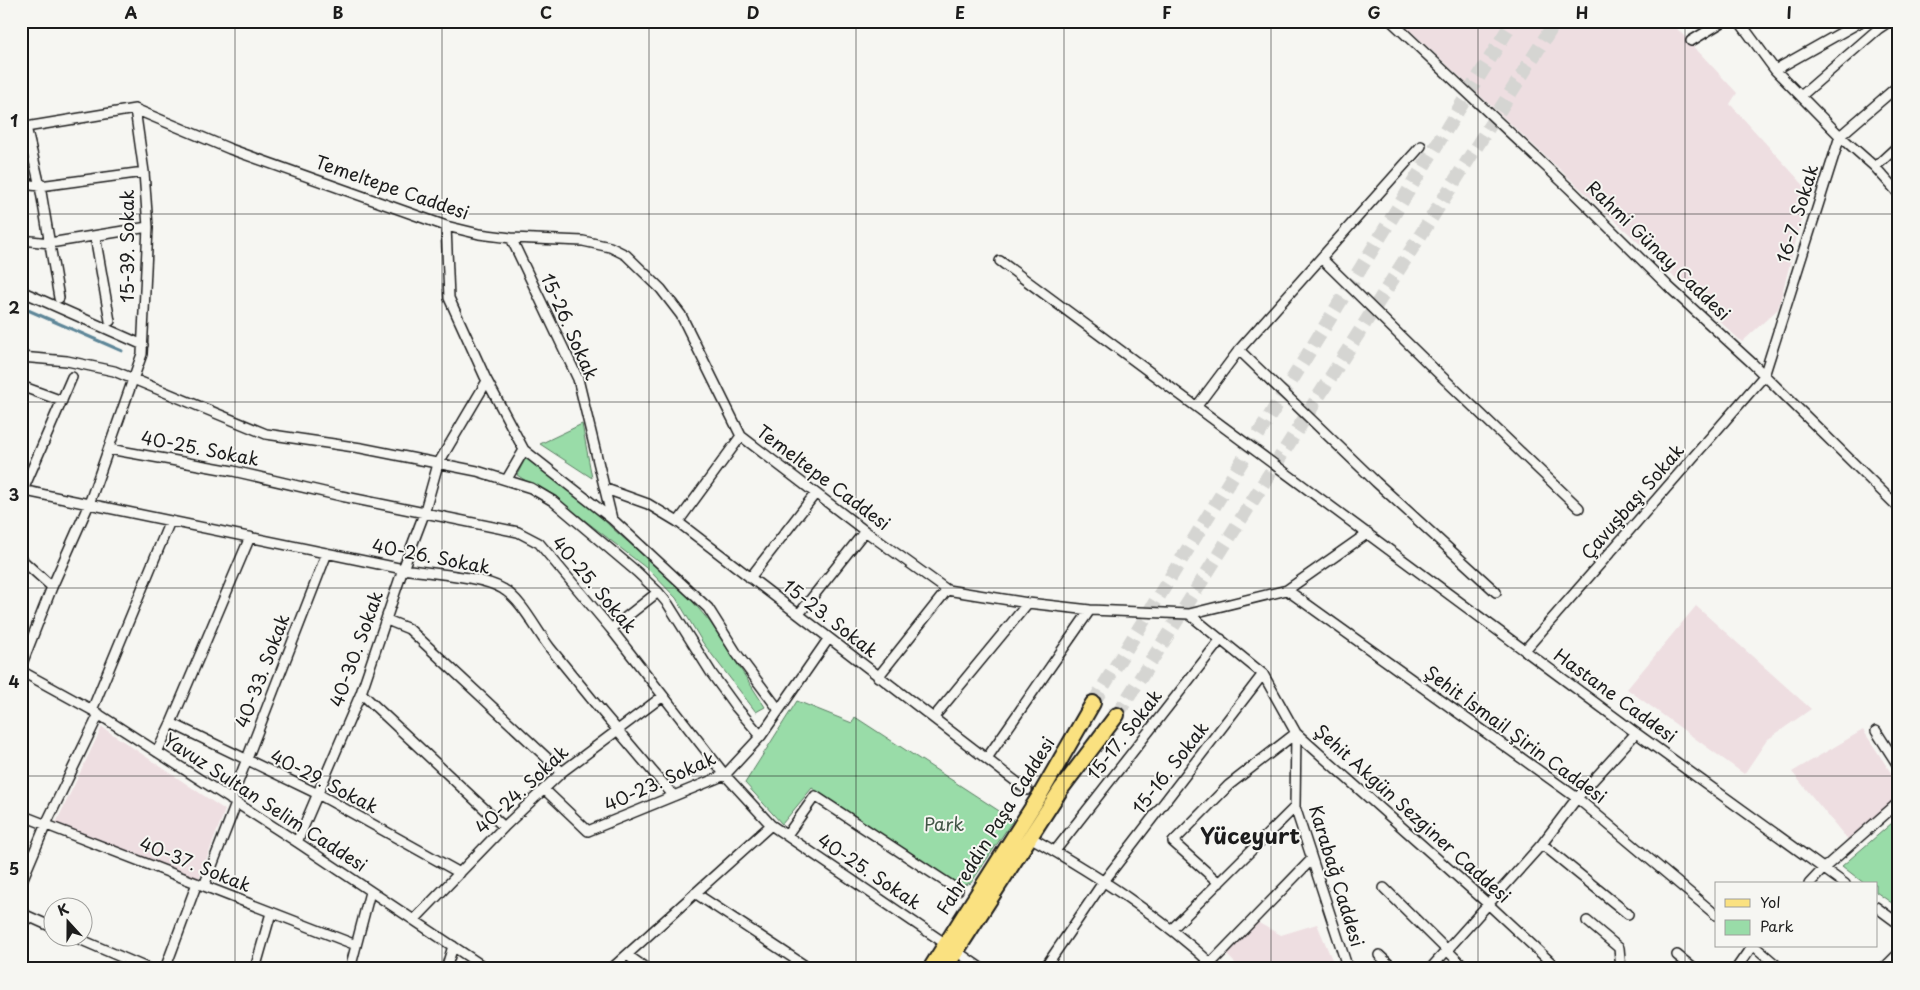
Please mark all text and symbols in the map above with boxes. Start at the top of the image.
text: A [125,0,138,24]
text: B [333,0,344,24]
text: C [540,0,552,24]
text: D [747,0,759,24]
text: E [955,0,965,24]
text: F [1162,0,1172,24]
text: G [1367,0,1381,24]
text: H [1576,0,1588,24]
text: I [1786,0,1792,24]
text: 1 [10,108,18,132]
street label: Temeltepe Caddesi [312,148,473,226]
street label: 16-7. Sokak [1769,161,1824,266]
street label: Rahmi Günay Caddesi [1581,174,1737,326]
street label: 15-39. Sokak [113,189,140,303]
street label: 15-26. Sokak [535,269,606,384]
text: 2 [8,295,20,319]
street label: Temeltepe Caddesi [751,417,897,536]
street label: 40-25. Sokak [139,423,262,472]
street label: Çavuşbaşı Sokak [1574,437,1690,565]
text: 3 [9,482,19,506]
street label: 40-25. Sokak [546,530,644,639]
street label: 40-26. Sokak [370,531,493,580]
street label: 15-23. Sokak [778,572,884,664]
street label: 40-30. Sokak [322,586,389,710]
street label: 40-33. Sokak [227,609,296,731]
street label: Hastane Caddesi [1549,641,1683,749]
street label: Şehit İsmail Şirin Caddesi [1419,658,1613,809]
text: 4 [9,669,20,693]
street label: 15-17. Sokak [1080,683,1168,785]
street label: 15-16. Sokak [1125,715,1215,819]
street label: Şehit Akgün Sezginer Caddesi [1309,717,1517,909]
street label: Yavuz Sultan Selim Caddesi [159,726,373,878]
street label: Fahreddin Paşa Caddesi [929,731,1061,919]
street label: 40-24. Sokak [468,738,574,839]
street label: 40-29. Sokak [266,742,383,819]
street label: 40-23. Sokak [599,744,720,817]
street label: Karabağ Caddesi [1303,801,1372,950]
park label: Park [924,810,964,837]
district label: Yüceyurt [1200,818,1301,851]
street label: 40-25. Sokak [813,826,927,915]
street label: 40-37. Sokak [136,829,255,898]
text: 5 [9,856,19,880]
legend [1715,882,1878,948]
text: Yol [1760,890,1781,913]
north arrow [42,898,92,948]
text: K [55,898,72,921]
text: Park [1760,914,1794,937]

